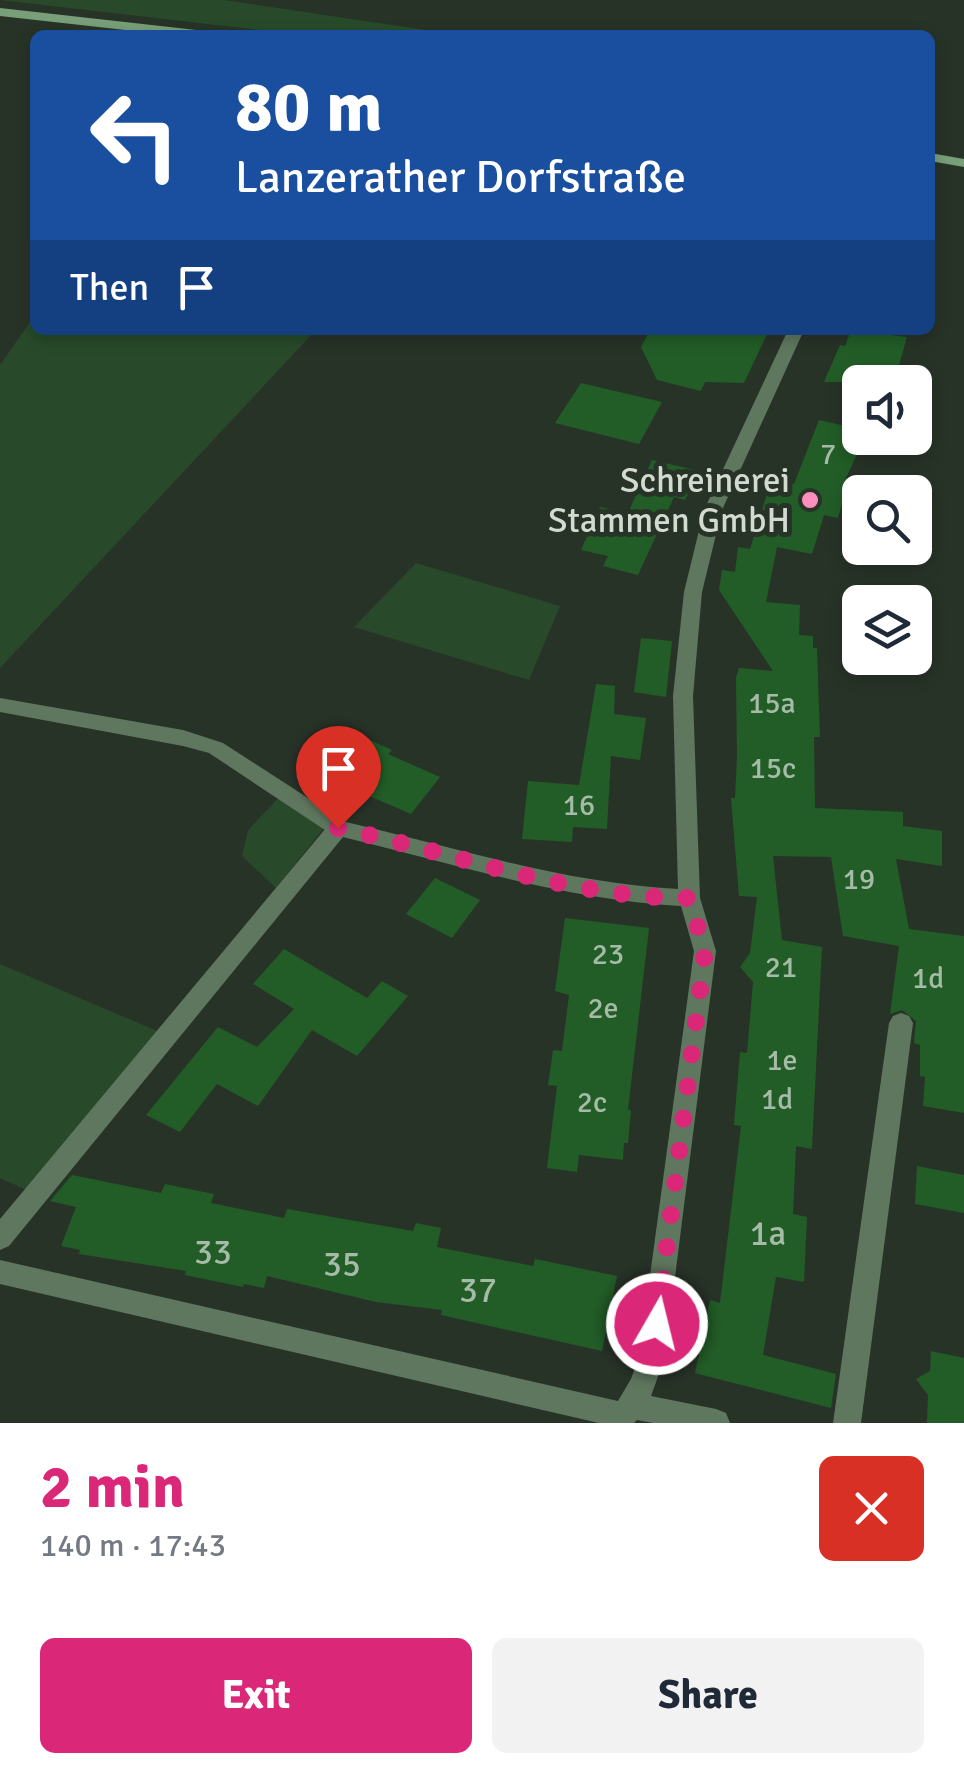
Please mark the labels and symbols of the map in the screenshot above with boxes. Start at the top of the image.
house number: 7 [820,436,836,473]
place label: Schreinerei Stammen GmbH [548,459,790,542]
marker: Schreinerei Stammen GmbH [799,489,821,511]
house number: 15a [748,685,796,722]
pin [296,726,381,829]
house number: 15c [750,750,796,787]
house number: 16 [563,787,595,824]
house number: 19 [843,861,875,898]
house number: 23 [592,936,624,973]
house number: 21 [765,949,797,986]
house number: 1d [912,960,944,997]
house number: 2e [587,990,619,1027]
house number: 1e [766,1042,798,1079]
house number: 1d [761,1081,793,1118]
house number: 2c [577,1084,607,1121]
house number: 1a [750,1212,786,1255]
house number: 33 [194,1231,232,1274]
house number: 35 [323,1243,361,1286]
house number: 37 [459,1269,497,1312]
position arrow [605,1272,709,1376]

